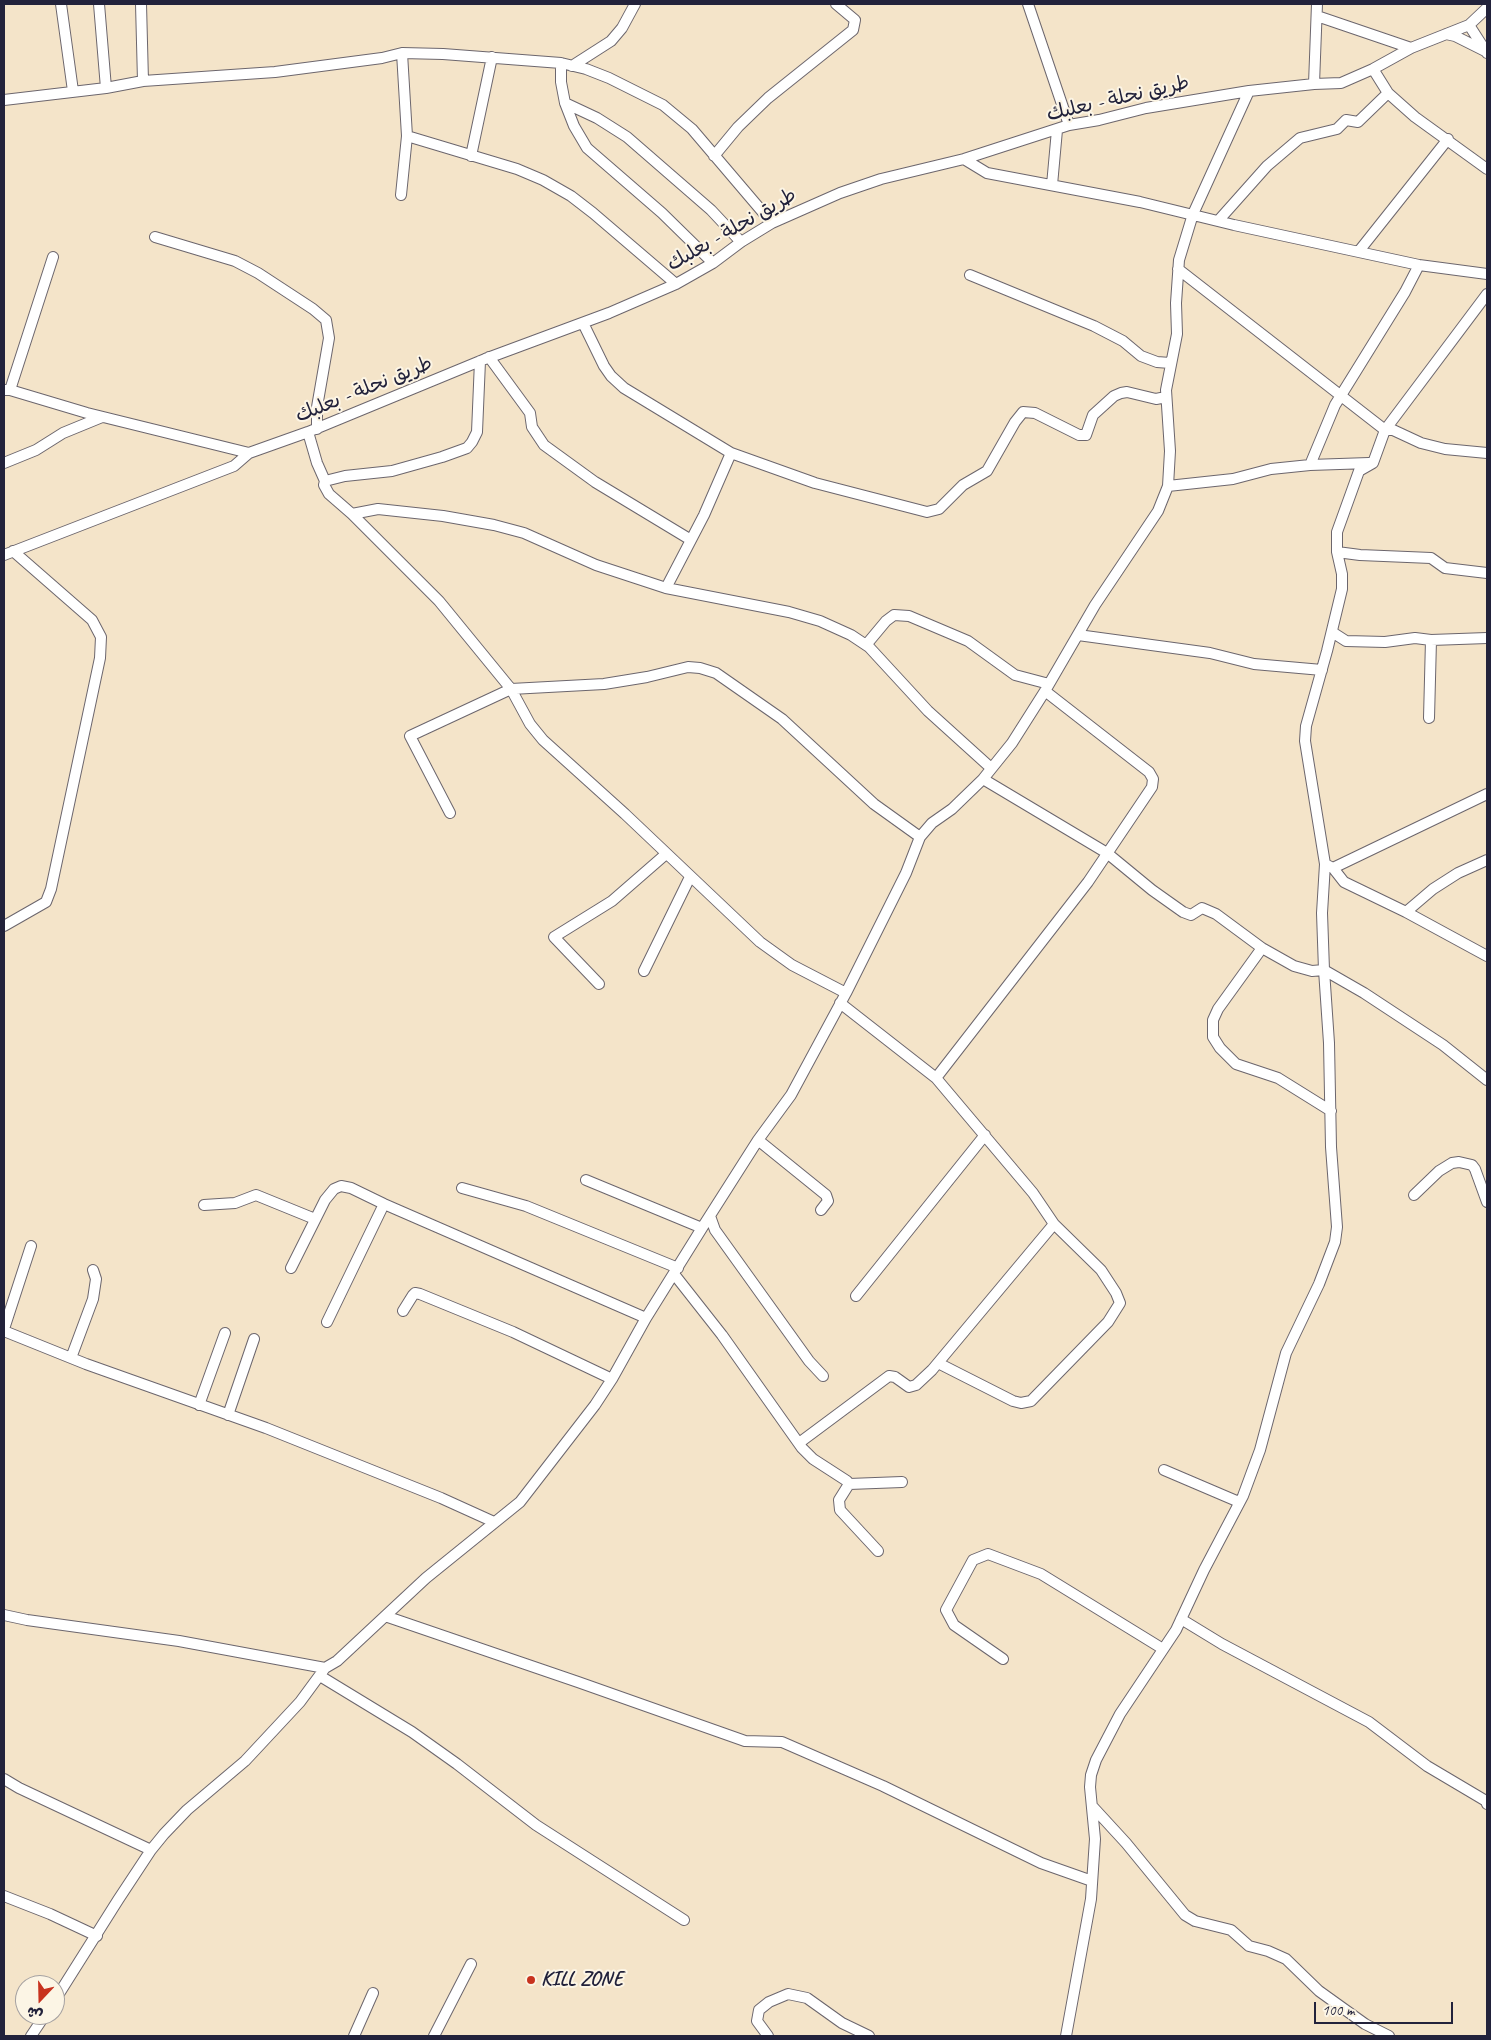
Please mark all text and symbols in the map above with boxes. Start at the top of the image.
street label: طريق نحلة - بعلبك [1044,71,1192,127]
street label: طريق نحلة - بعلبك [663,183,801,277]
street label: طريق نحلة - بعلبك [292,352,436,428]
place label: KILL ZONE [541,1968,623,1992]
marker: KILL ZONE [525,1974,537,1986]
north arrow [15,1975,65,2025]
scale bar [1316,1992,1455,2024]
text: 100 m [1322,2001,1354,2020]
text: ش [25,2003,45,2024]

